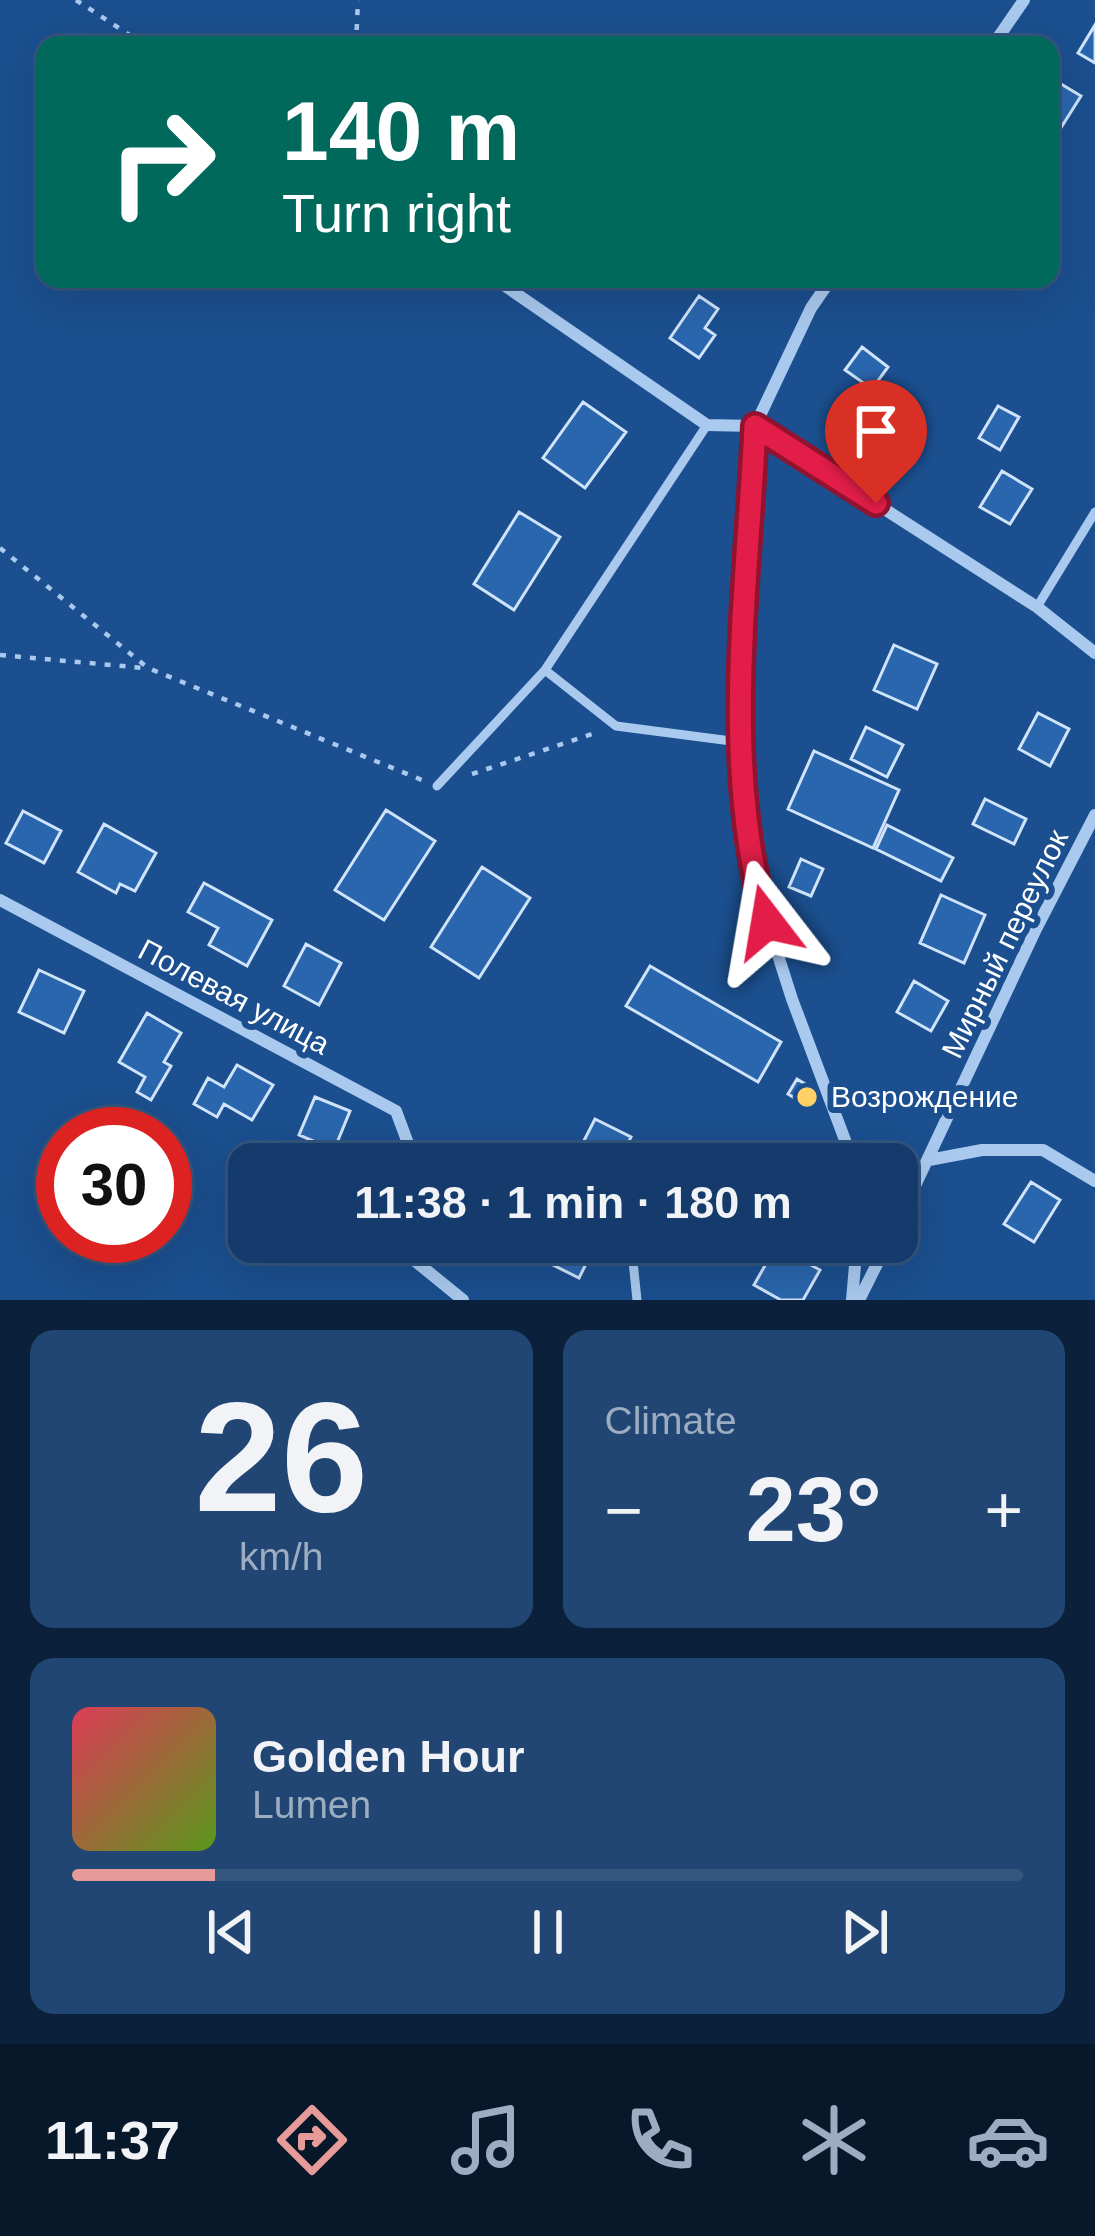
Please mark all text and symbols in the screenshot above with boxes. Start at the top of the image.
icon: right [84,84,240,240]
text: 140 m [282,84,520,178]
text: Turn right [282,183,511,243]
pin [825,380,927,503]
icon: arrive [843,398,909,464]
street label: Мирный переулок [935,824,1074,1063]
position arrow [704,859,830,985]
street label: Полевая улица [133,932,335,1061]
place label: Возрождение [831,1080,1018,1113]
marker: Возрождение [794,1084,820,1110]
speed limit sign: 30 [36,1107,192,1263]
text: 11:38 · 1 min · 180 m [354,1177,792,1228]
text: 26 [194,1370,368,1544]
text: Climate [605,1399,737,1442]
text: 23° [746,1460,882,1560]
text: − [605,1473,643,1547]
text: + [984,1473,1023,1547]
text: km/h [239,1535,324,1578]
text: Golden Hour [252,1731,524,1782]
text: Lumen [252,1783,371,1826]
icon: previous [198,1899,264,1965]
icon: pause [515,1899,581,1965]
icon: next [832,1899,898,1965]
icon: directions [270,2098,354,2182]
icon: music [444,2098,528,2182]
icon: phone [618,2098,702,2182]
icon: climate [792,2098,876,2182]
icon: car [966,2098,1050,2182]
text: 11:37 [45,2110,180,2170]

